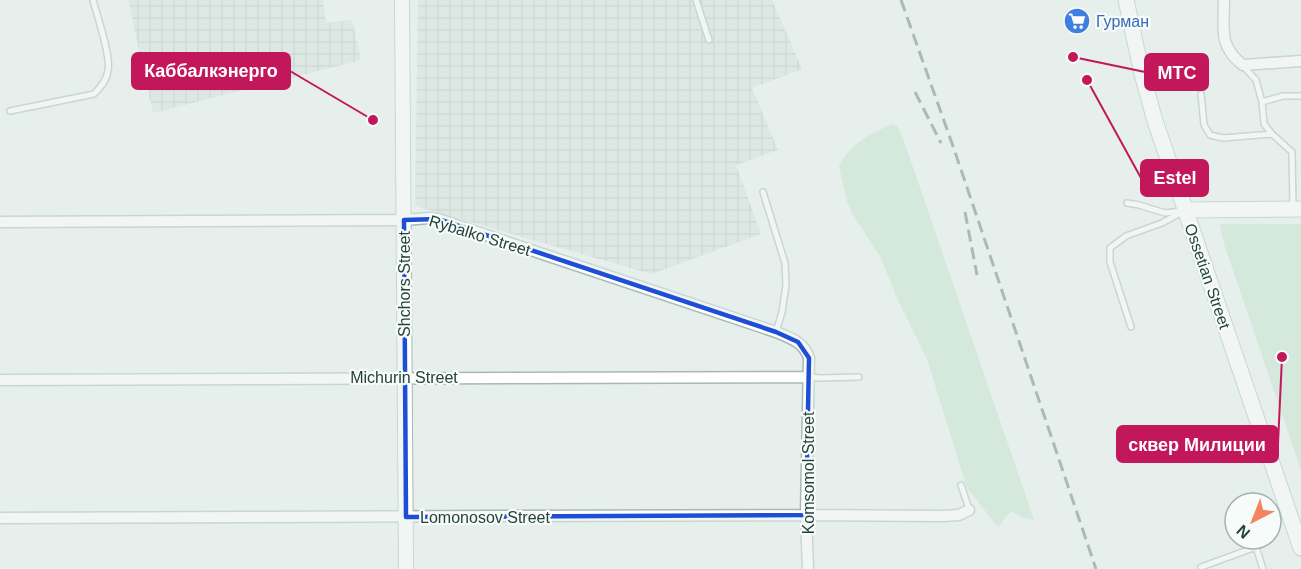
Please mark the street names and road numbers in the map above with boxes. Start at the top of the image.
street label: Rybalko Street [427,212,533,259]
street label: Ossetian Street [1182,221,1234,332]
street label: Shchors Street [396,231,413,337]
street label: Michurin Street [350,369,458,386]
street label: Komsomol Street [800,411,817,534]
street label: Lomonosov Street [420,509,550,526]

